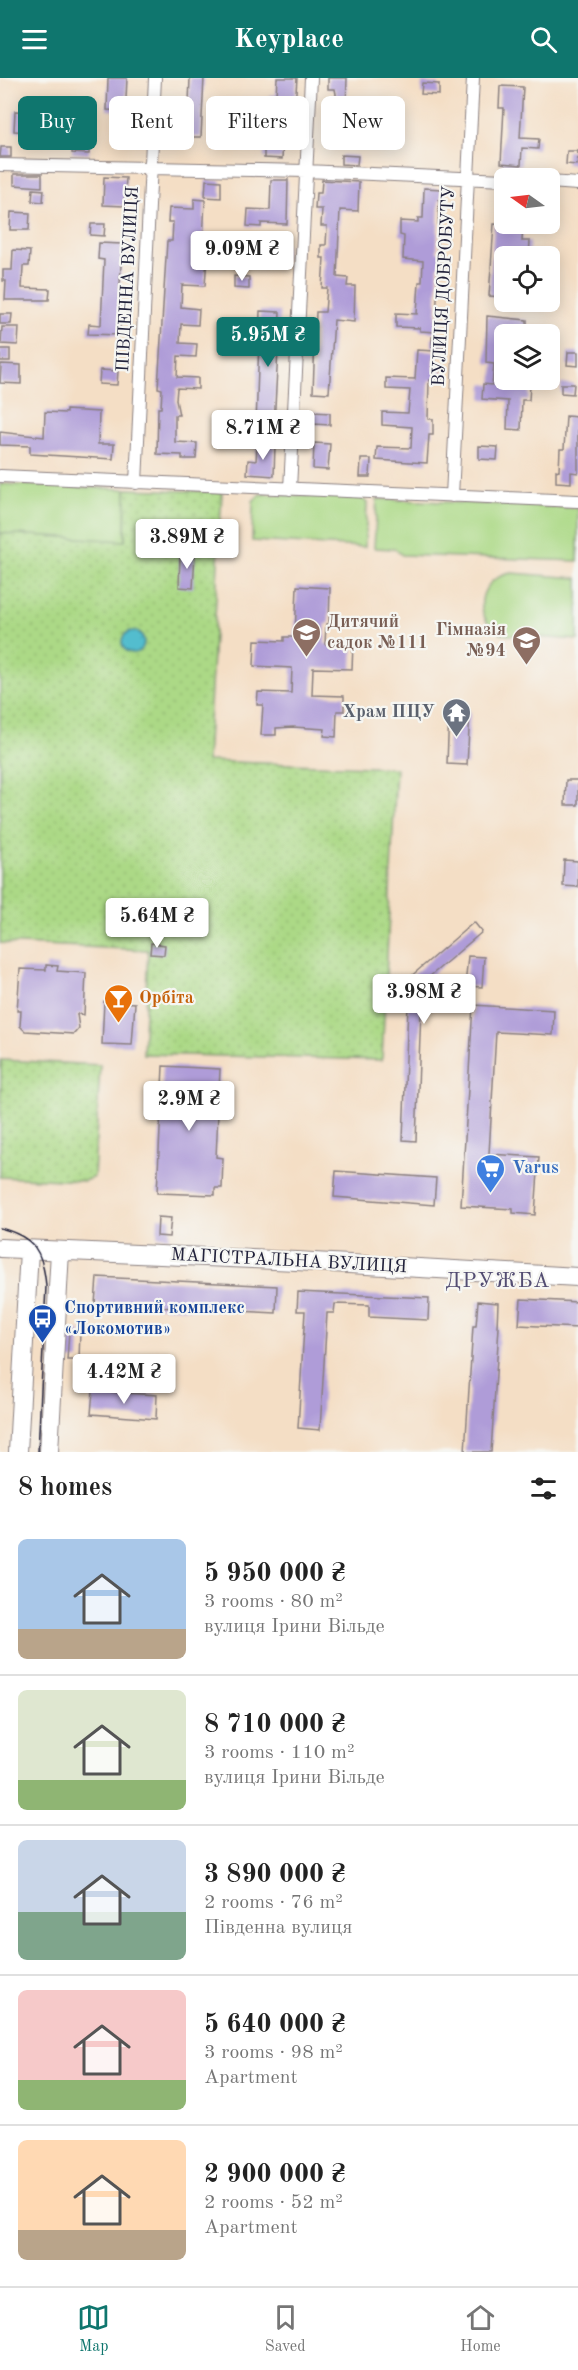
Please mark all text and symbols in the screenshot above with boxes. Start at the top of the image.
icon: menu [18,23,51,56]
icon: search [527,23,560,56]
text: Keyplace [234,26,344,53]
chip: Buy [18,96,97,150]
chip: Rent [109,96,194,150]
chip: Filters [206,96,309,150]
chip: New [321,96,405,150]
north arrow [494,168,560,234]
map controls [494,168,560,390]
street label: ВУЛИЦЯ ДОБРОБУТУ [430,185,458,387]
street label: ПІВДЕННА ВУЛИЦЯ [114,186,142,372]
pin: 9.09M ₴ [187,231,297,282]
text: 9.09M ₴ [205,240,279,260]
button: locate [494,246,560,312]
pin: 5.95M ₴ [213,317,323,368]
button: layers [494,324,560,390]
text: 5.95M ₴ [231,326,305,346]
pin: 8.71M ₴ [208,410,318,461]
text: 8.71M ₴ [226,419,300,439]
pin: 3.89M ₴ [132,519,242,570]
text: 3.89M ₴ [150,528,224,548]
place label: Дитячий садок №111 [327,613,428,652]
school or university icon: Дитячий садок №111 [290,616,322,658]
place label: Гімназія №94 [435,621,506,660]
school or university icon: Гімназія №94 [511,624,543,666]
temple icon: Храм ПЦУ [440,696,472,738]
place label: Храм ПЦУ [343,703,435,721]
pin: 5.64M ₴ [102,898,212,949]
text: 5.64M ₴ [120,907,194,927]
pin: 3.98M ₴ [369,974,479,1025]
bar icon: Орбіта [102,982,134,1024]
text: 3.98M ₴ [387,983,461,1003]
place label: Орбіта [139,989,194,1007]
pin: 2.9M ₴ [140,1081,238,1132]
text: 2.9M ₴ [157,1090,221,1110]
supermarket icon: Varus [475,1152,507,1194]
place label: Varus [512,1159,559,1177]
street label: МАГІСТРАЛЬНА ВУЛИЦЯ [170,1246,408,1276]
district label: ДРУЖБА [445,1271,551,1292]
place label: Спортивний комплекс «Локомотив» [64,1299,245,1338]
bus stop icon: Спортивний комплекс «Локомотив» [27,1302,59,1344]
pin: 4.42M ₴ [69,1354,179,1405]
text: 4.42M ₴ [87,1363,161,1383]
icon: filters [527,1472,560,1505]
text: 8 homes [18,1475,112,1501]
text: 5 950 000 ₴ [204,1561,346,1587]
icon: home [66,1563,138,1635]
text: 3 rooms · 80 m² [204,1592,343,1612]
text: вулиця Ірини Вільде [204,1617,385,1637]
text: 8 710 000 ₴ [204,1712,346,1738]
icon: home [66,1714,138,1786]
text: 3 rooms · 110 m² [204,1743,354,1763]
text: вулиця Ірини Вільде [204,1768,385,1788]
text: 3 890 000 ₴ [204,1862,346,1888]
icon: home [66,1864,138,1936]
text: 2 rooms · 76 m² [204,1893,343,1913]
text: Південна вулиця [204,1918,352,1938]
text: 5 640 000 ₴ [204,2012,346,2038]
icon: home [66,2014,138,2086]
text: 3 rooms · 98 m² [204,2043,343,2063]
text: Apartment [204,2068,298,2088]
text: 2 900 000 ₴ [204,2162,346,2188]
icon: home [66,2164,138,2236]
text: 2 rooms · 52 m² [204,2193,343,2213]
text: Apartment [204,2218,298,2238]
tab: Map [77,2301,110,2357]
tab: Saved [265,2301,306,2357]
tab: Home [460,2301,501,2357]

